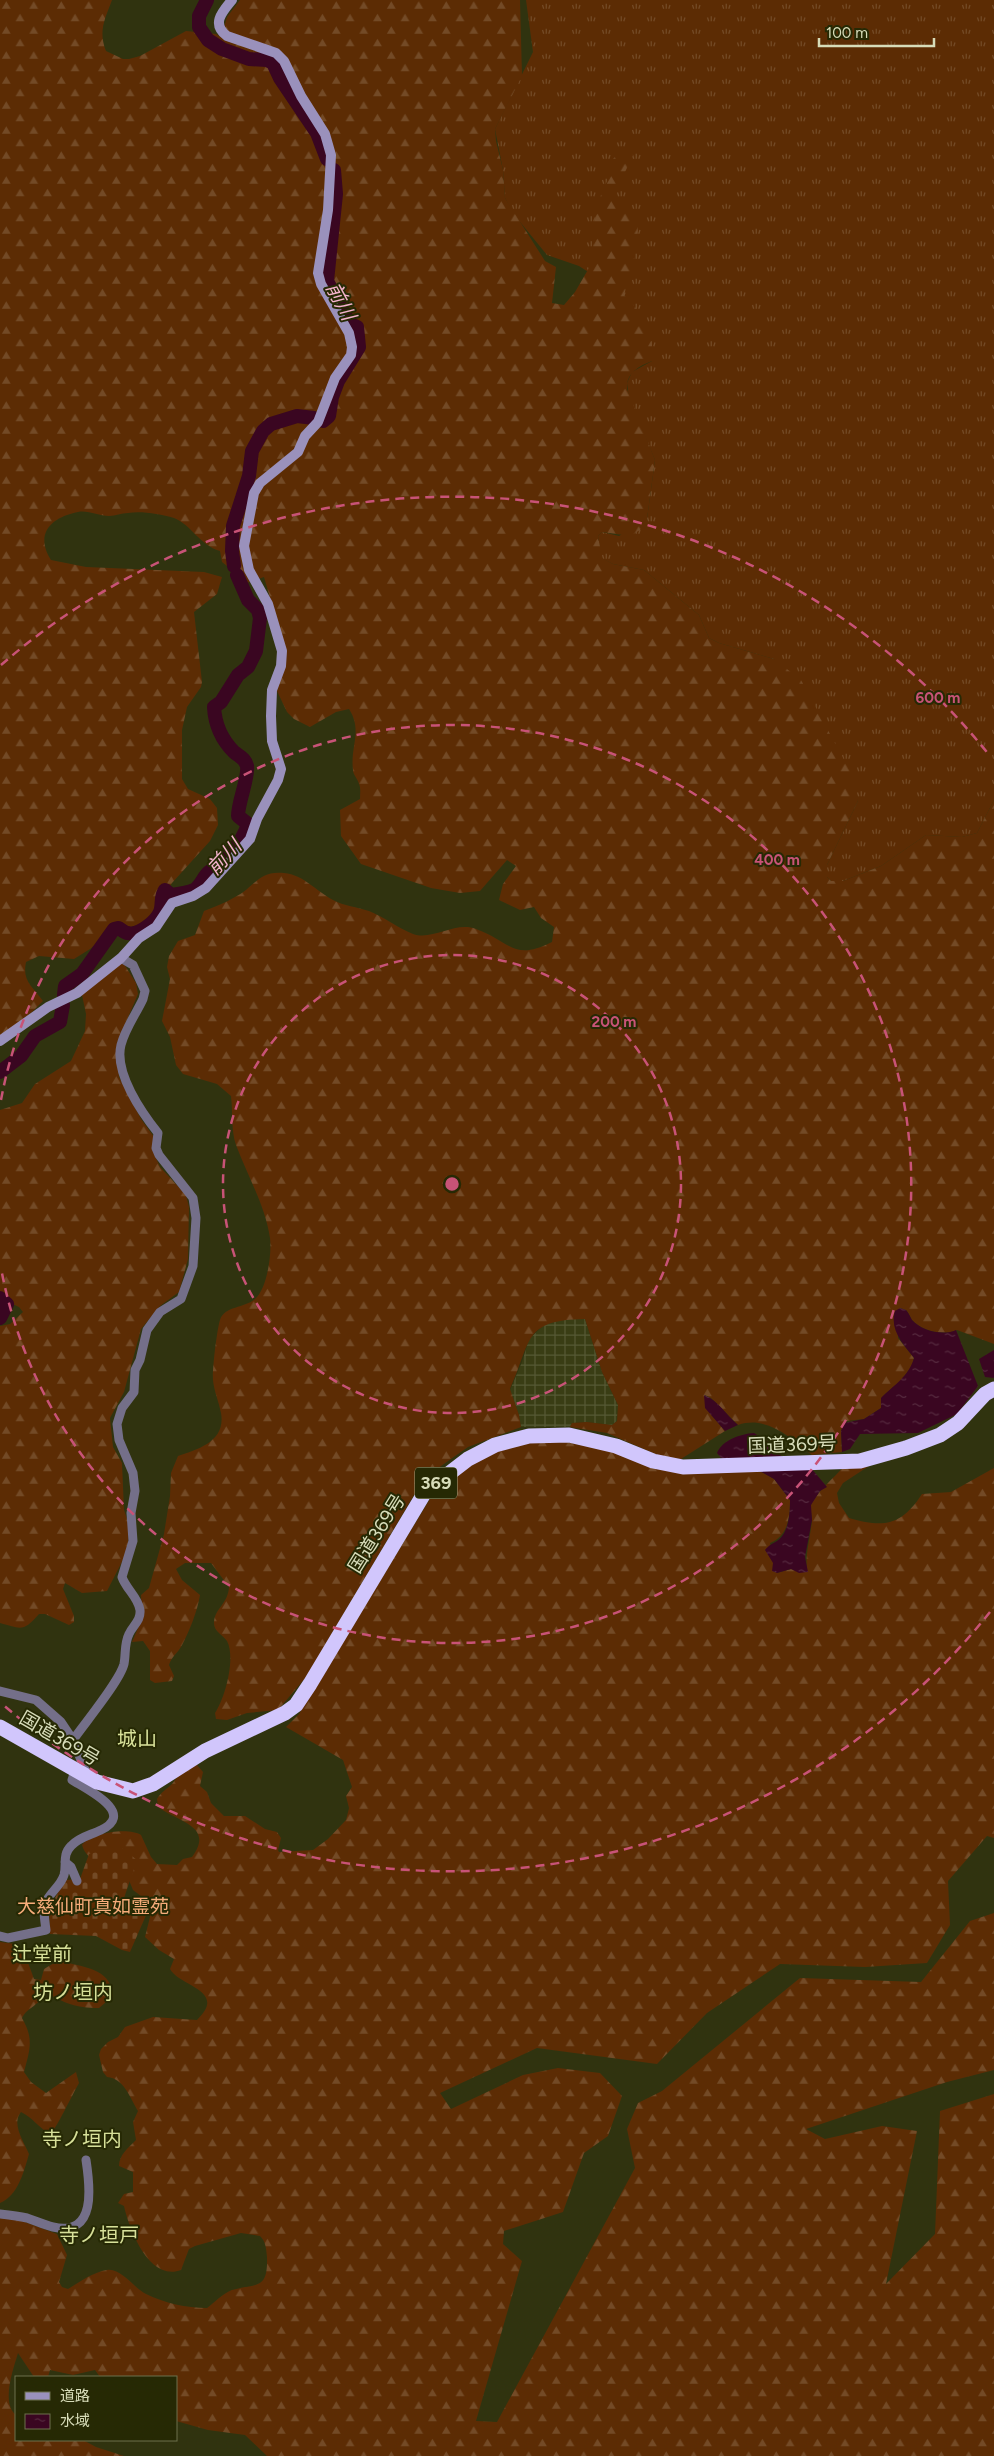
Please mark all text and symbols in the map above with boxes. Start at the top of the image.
scale bar [819,15,934,47]
text: 100 m [826,24,868,42]
water label: 前川 [321,278,362,326]
text: 600 m [916,689,960,707]
water label: 前川 [202,833,248,880]
text: 400 m [754,851,800,869]
text: 200 m [592,1013,636,1031]
centre of rings [443,1175,461,1193]
street label: 国道369号 [747,1431,837,1458]
road number: 369 [415,1468,457,1499]
street label: 国道369号 [343,1489,410,1577]
street label: 国道369号 [16,1706,104,1771]
district label: 城山 [117,1727,157,1751]
park label: 大慈仙町真如霊苑 [17,1895,169,1918]
district label: 辻堂前 [12,1942,72,1966]
district label: 坊ノ垣内 [33,1980,113,2004]
district label: 寺ノ垣内 [42,2127,122,2151]
district label: 寺ノ垣戸 [59,2223,139,2247]
legend [15,2376,178,2441]
text: 道路 [60,2387,90,2405]
text: 水域 [60,2412,90,2430]

